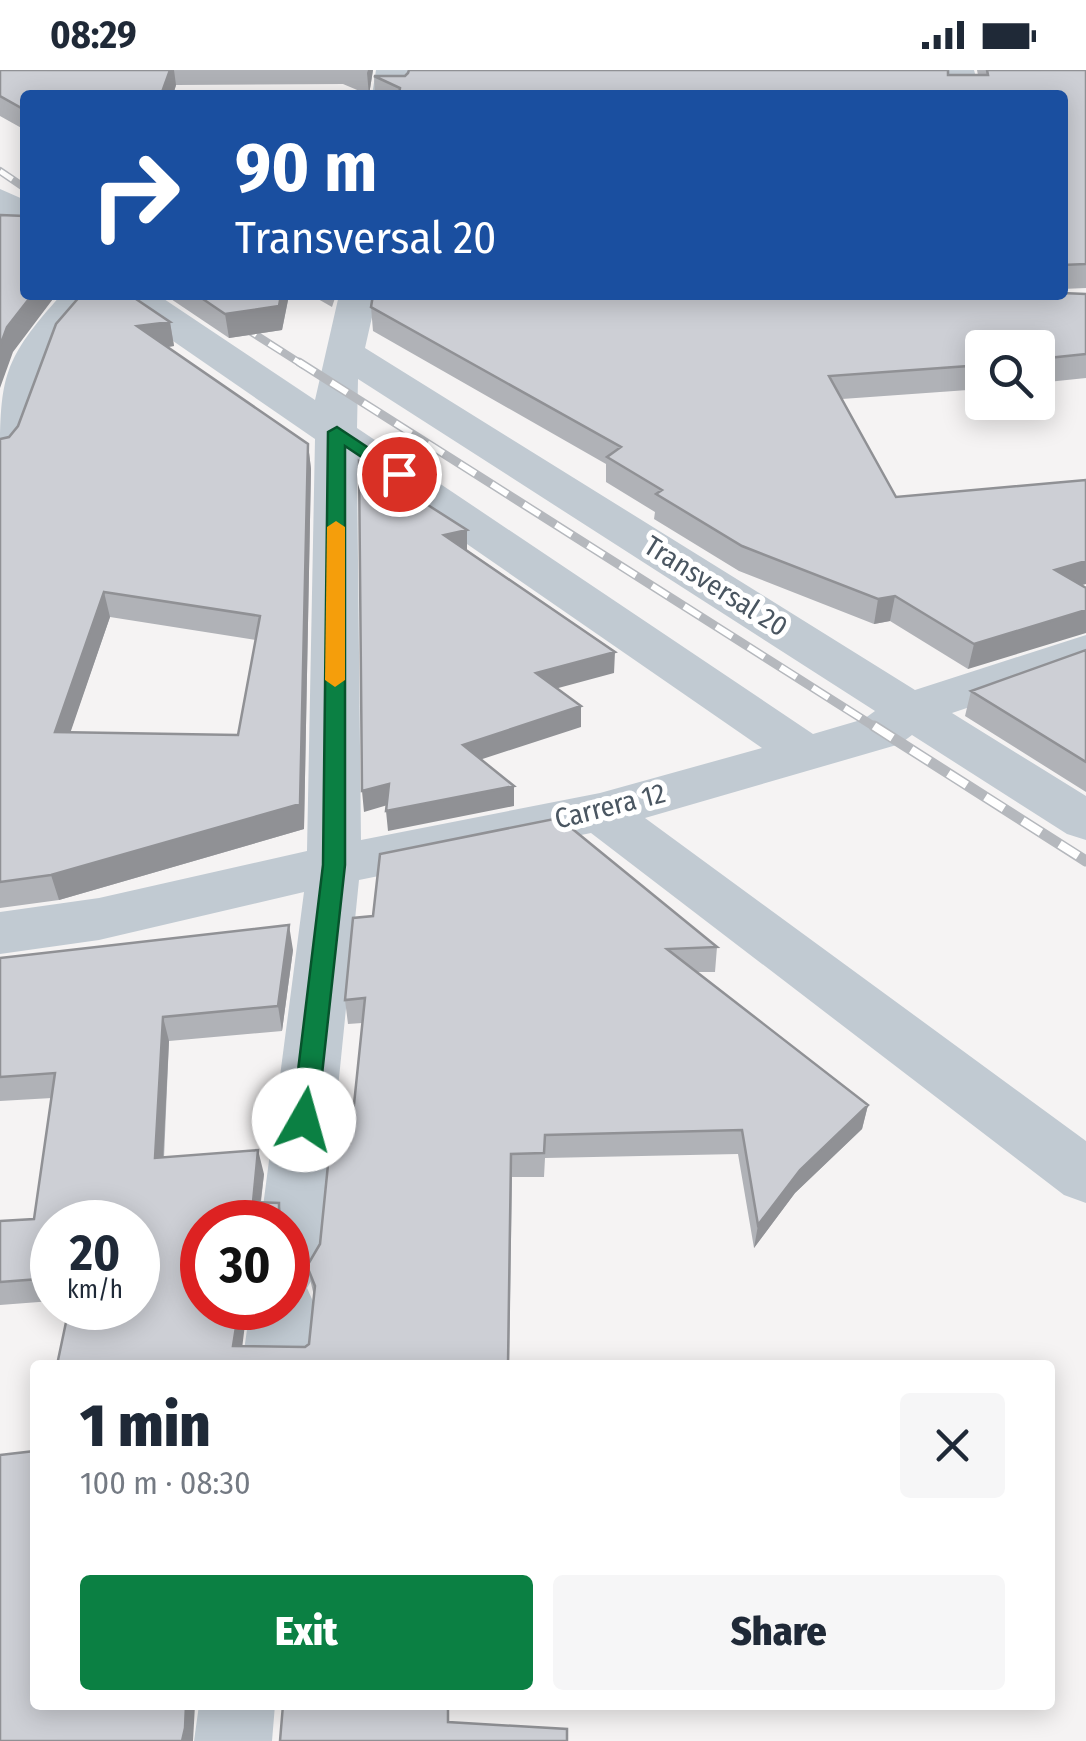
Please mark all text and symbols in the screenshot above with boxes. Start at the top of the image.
text: 08:29 [50,12,137,58]
text: 90 m [235,126,377,210]
icon: right [70,130,200,260]
text: Transversal 20 [235,211,497,265]
map controls [965,330,1055,420]
button: search [965,330,1055,420]
pin [357,432,442,517]
icon: arrive [372,447,427,502]
street label: Transversal 20 [638,529,794,643]
street label: Carrera 12 [551,776,669,836]
position arrow [252,1068,356,1172]
speed limit sign: 30 [180,1200,310,1330]
text: 20 [70,1223,120,1283]
text: km/h [67,1275,123,1305]
text: 1 min [80,1390,211,1462]
button: close [900,1393,1005,1498]
text: 100 m · 08:30 [80,1464,251,1502]
button: Exit [80,1575,533,1690]
button: Share [553,1575,1005,1690]

